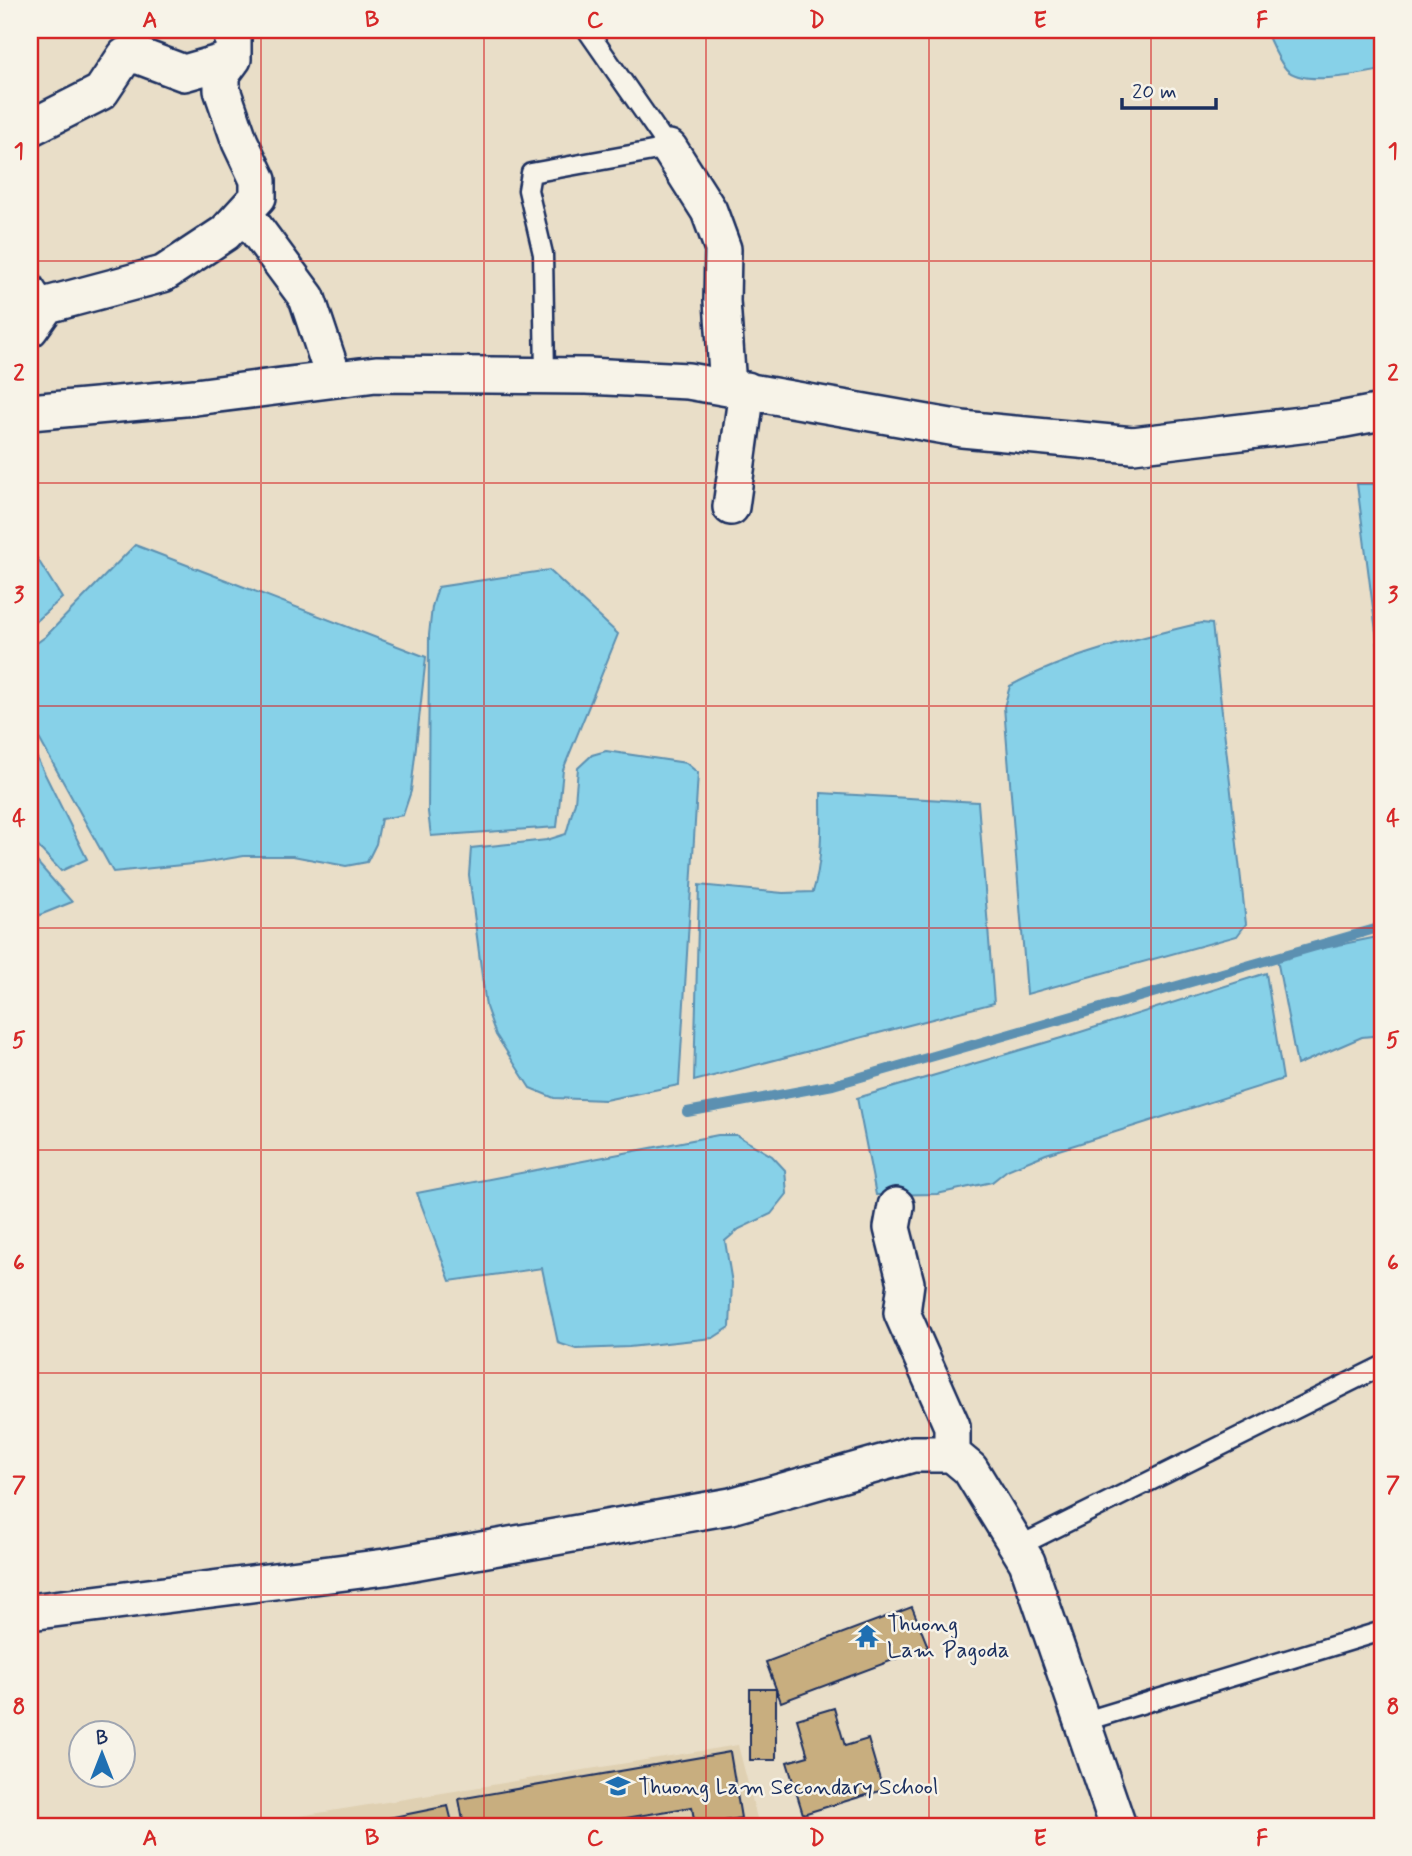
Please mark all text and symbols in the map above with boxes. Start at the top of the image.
text: A [142,6,158,36]
text: B [365,6,380,36]
text: C [587,6,604,36]
text: D [809,6,825,36]
text: E [1033,6,1047,36]
text: F [1256,6,1268,36]
scale bar [1122,66,1216,110]
text: 20 m [1132,78,1177,106]
text: 1 [14,137,24,167]
text: 1 [1388,137,1398,167]
text: 2 [13,359,25,389]
text: 2 [1387,359,1399,389]
text: 3 [14,581,25,611]
text: 3 [1388,581,1399,611]
text: 4 [12,804,26,834]
text: 4 [1386,804,1400,834]
text: 5 [12,1026,26,1056]
text: 5 [1386,1026,1400,1056]
text: 6 [13,1249,25,1279]
text: 6 [1387,1249,1399,1279]
text: 7 [12,1471,26,1501]
text: 7 [1386,1471,1400,1501]
place label: Thuong Lam Pagoda [887,1610,1010,1666]
temple icon: Thuong Lam Pagoda [853,1622,881,1650]
text: 8 [13,1693,25,1723]
text: 8 [1387,1693,1399,1723]
north arrow [66,1720,136,1790]
text: B [96,1726,108,1751]
school or university icon: Thuong Lam Secondary School [604,1772,632,1800]
place label: Thuong Lam Secondary School [638,1773,939,1803]
text: A [142,1824,158,1854]
text: B [365,1824,380,1854]
text: C [587,1824,604,1854]
text: D [809,1824,825,1854]
text: E [1033,1824,1047,1854]
text: F [1256,1824,1268,1854]

